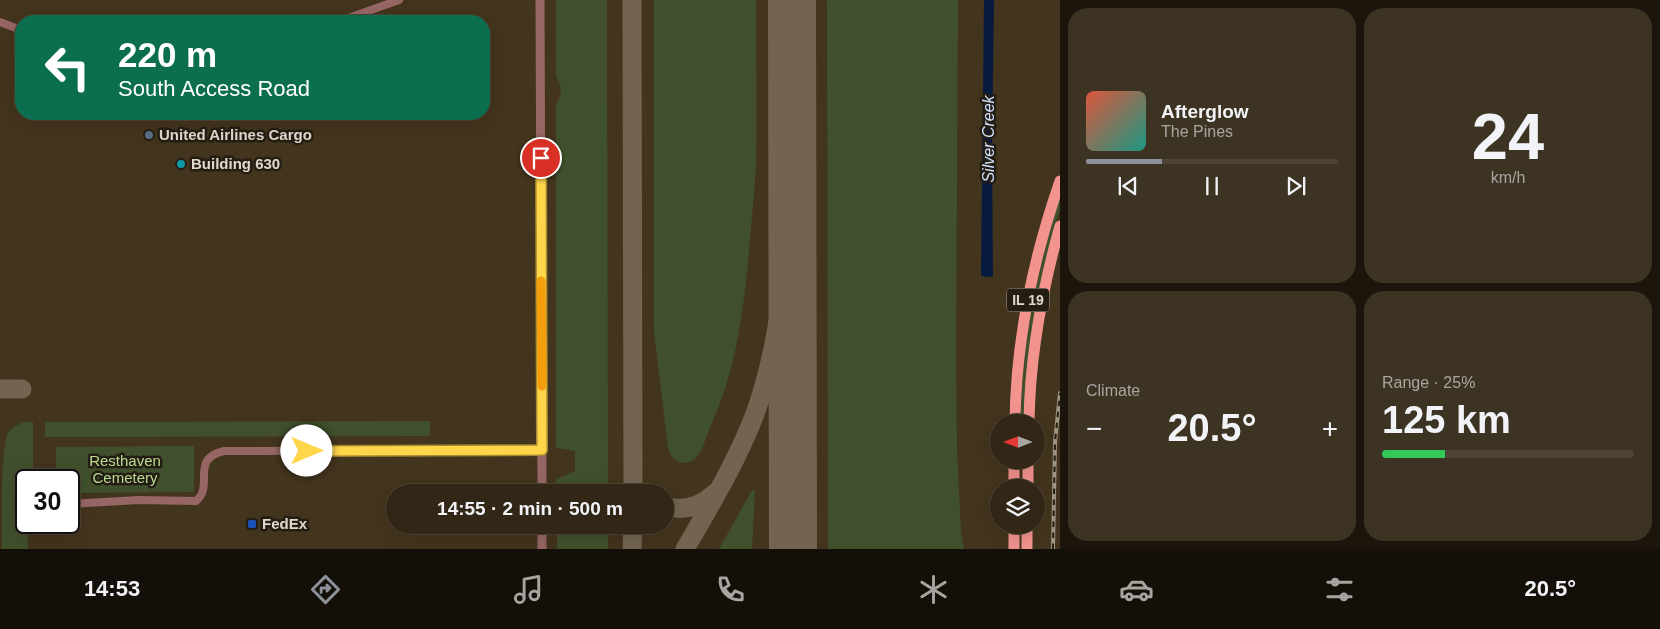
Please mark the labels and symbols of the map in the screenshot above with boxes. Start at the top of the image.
water label: Silver Creek [980,94,997,183]
place label: United Airlines Cargo [159,126,312,143]
marker: United Airlines Cargo [143,129,155,141]
pin [520,137,562,179]
place label: Building 630 [191,155,280,172]
marker: Building 630 [175,158,187,170]
road number: IL 19 [1007,288,1049,312]
north arrow [990,414,1045,469]
position arrow [280,424,332,476]
park label: Resthaven Cemetery [89,452,161,486]
speed limit sign: 30 [15,469,80,534]
place label: FedEx [262,515,308,532]
marker: FedEx [246,518,258,530]

